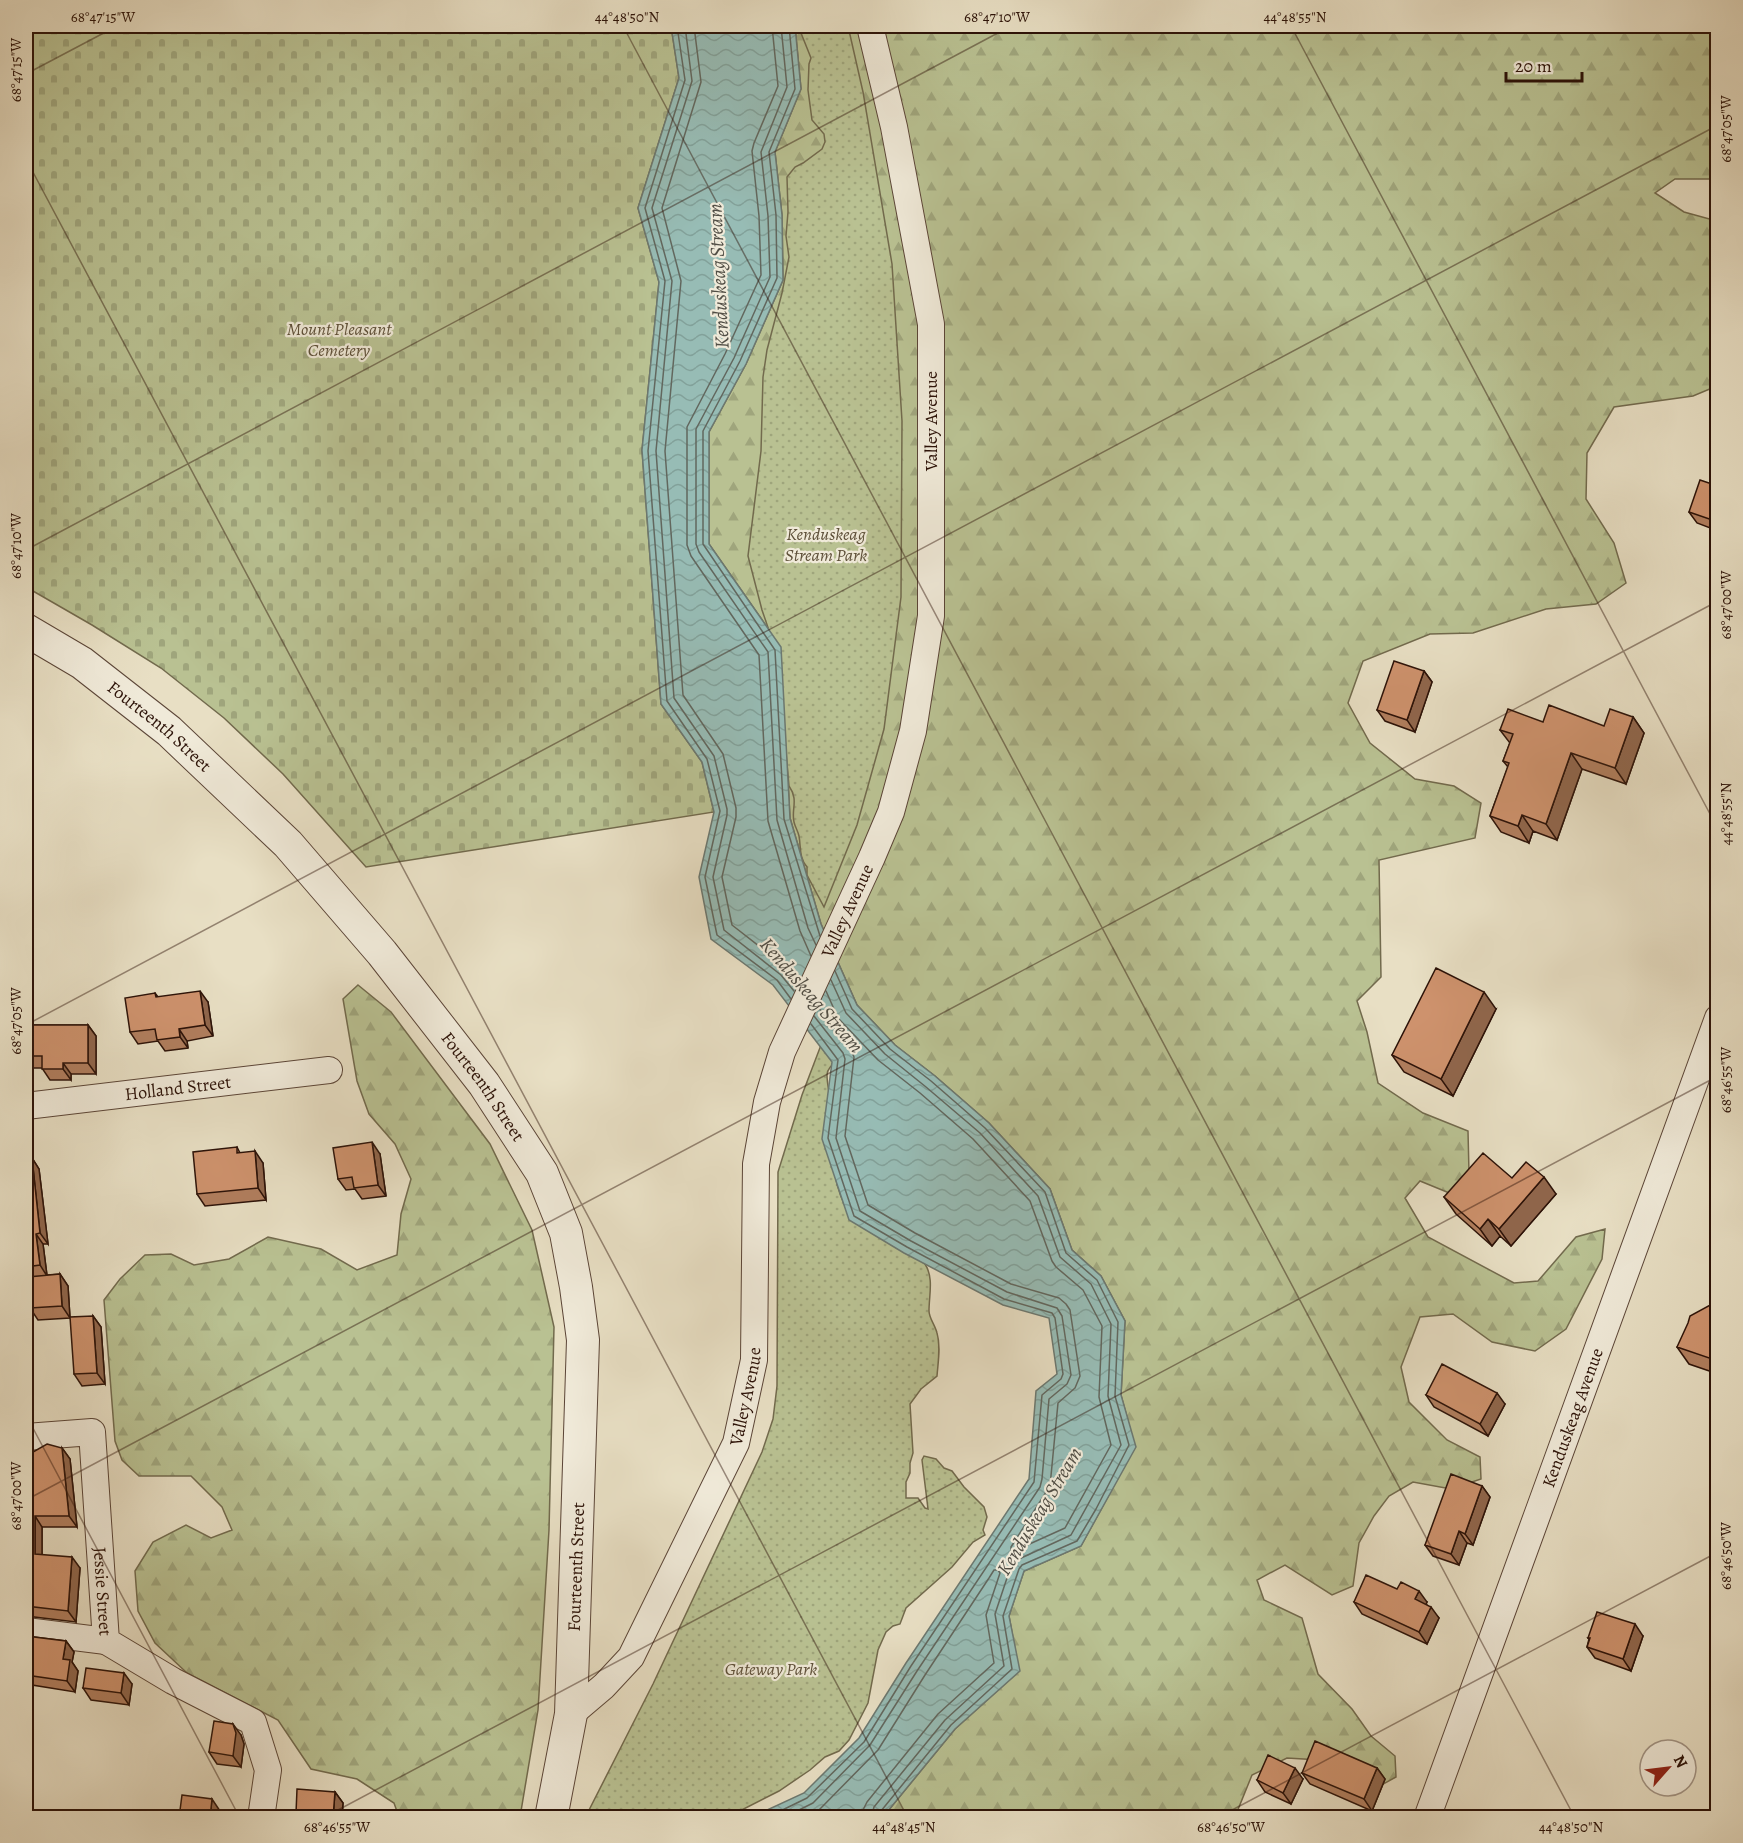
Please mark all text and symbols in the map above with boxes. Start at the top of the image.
text: 68°47'15"W [71,7,135,27]
text: 44°48'50"N [595,7,659,27]
text: 68°47'10"W [964,7,1030,27]
text: 44°48'55"N [1264,7,1327,27]
text: 68°47'15"W [6,38,26,102]
scale bar [1506,45,1582,83]
text: 20 m [1515,54,1552,78]
text: 68°47'05"W [1716,95,1736,163]
water label: Kenduskeag Stream [701,203,736,349]
park label: Mount Pleasant Cemetery [287,317,392,362]
street label: Valley Avenue [919,371,943,472]
text: 68°47'10"W [6,513,26,579]
park label: Kenduskeag Stream Park [785,522,867,567]
text: 68°47'00"W [1716,571,1736,639]
street label: Fourteenth Street [102,675,217,777]
text: 44°48'55"N [1716,782,1736,846]
street label: Valley Avenue [815,860,879,962]
water label: Kenduskeag Stream [754,932,869,1059]
text: 68°47'05"W [6,987,26,1055]
street label: Fourteenth Street [436,1027,530,1146]
text: 68°46'55"W [1716,1047,1736,1113]
street label: Holland Street [123,1070,232,1106]
street label: Kenduskeag Avenue [1536,1345,1609,1491]
street label: Valley Avenue [724,1347,767,1449]
water label: Kenduskeag Stream [990,1442,1088,1580]
text: 68°47'00"W [6,1462,26,1530]
street label: Fourteenth Street [562,1502,590,1632]
text: 68°46'50"W [1716,1522,1736,1590]
street label: Jessie Street [88,1546,118,1637]
park label: Gateway Park [725,1657,817,1681]
north arrow [1638,1738,1698,1798]
text: N [1668,1751,1693,1772]
text: 68°46'55"W [304,1817,370,1837]
text: 44°48'45"N [872,1817,936,1837]
text: 68°46'50"W [1197,1817,1265,1837]
text: 44°48'50"N [1539,1817,1603,1837]

